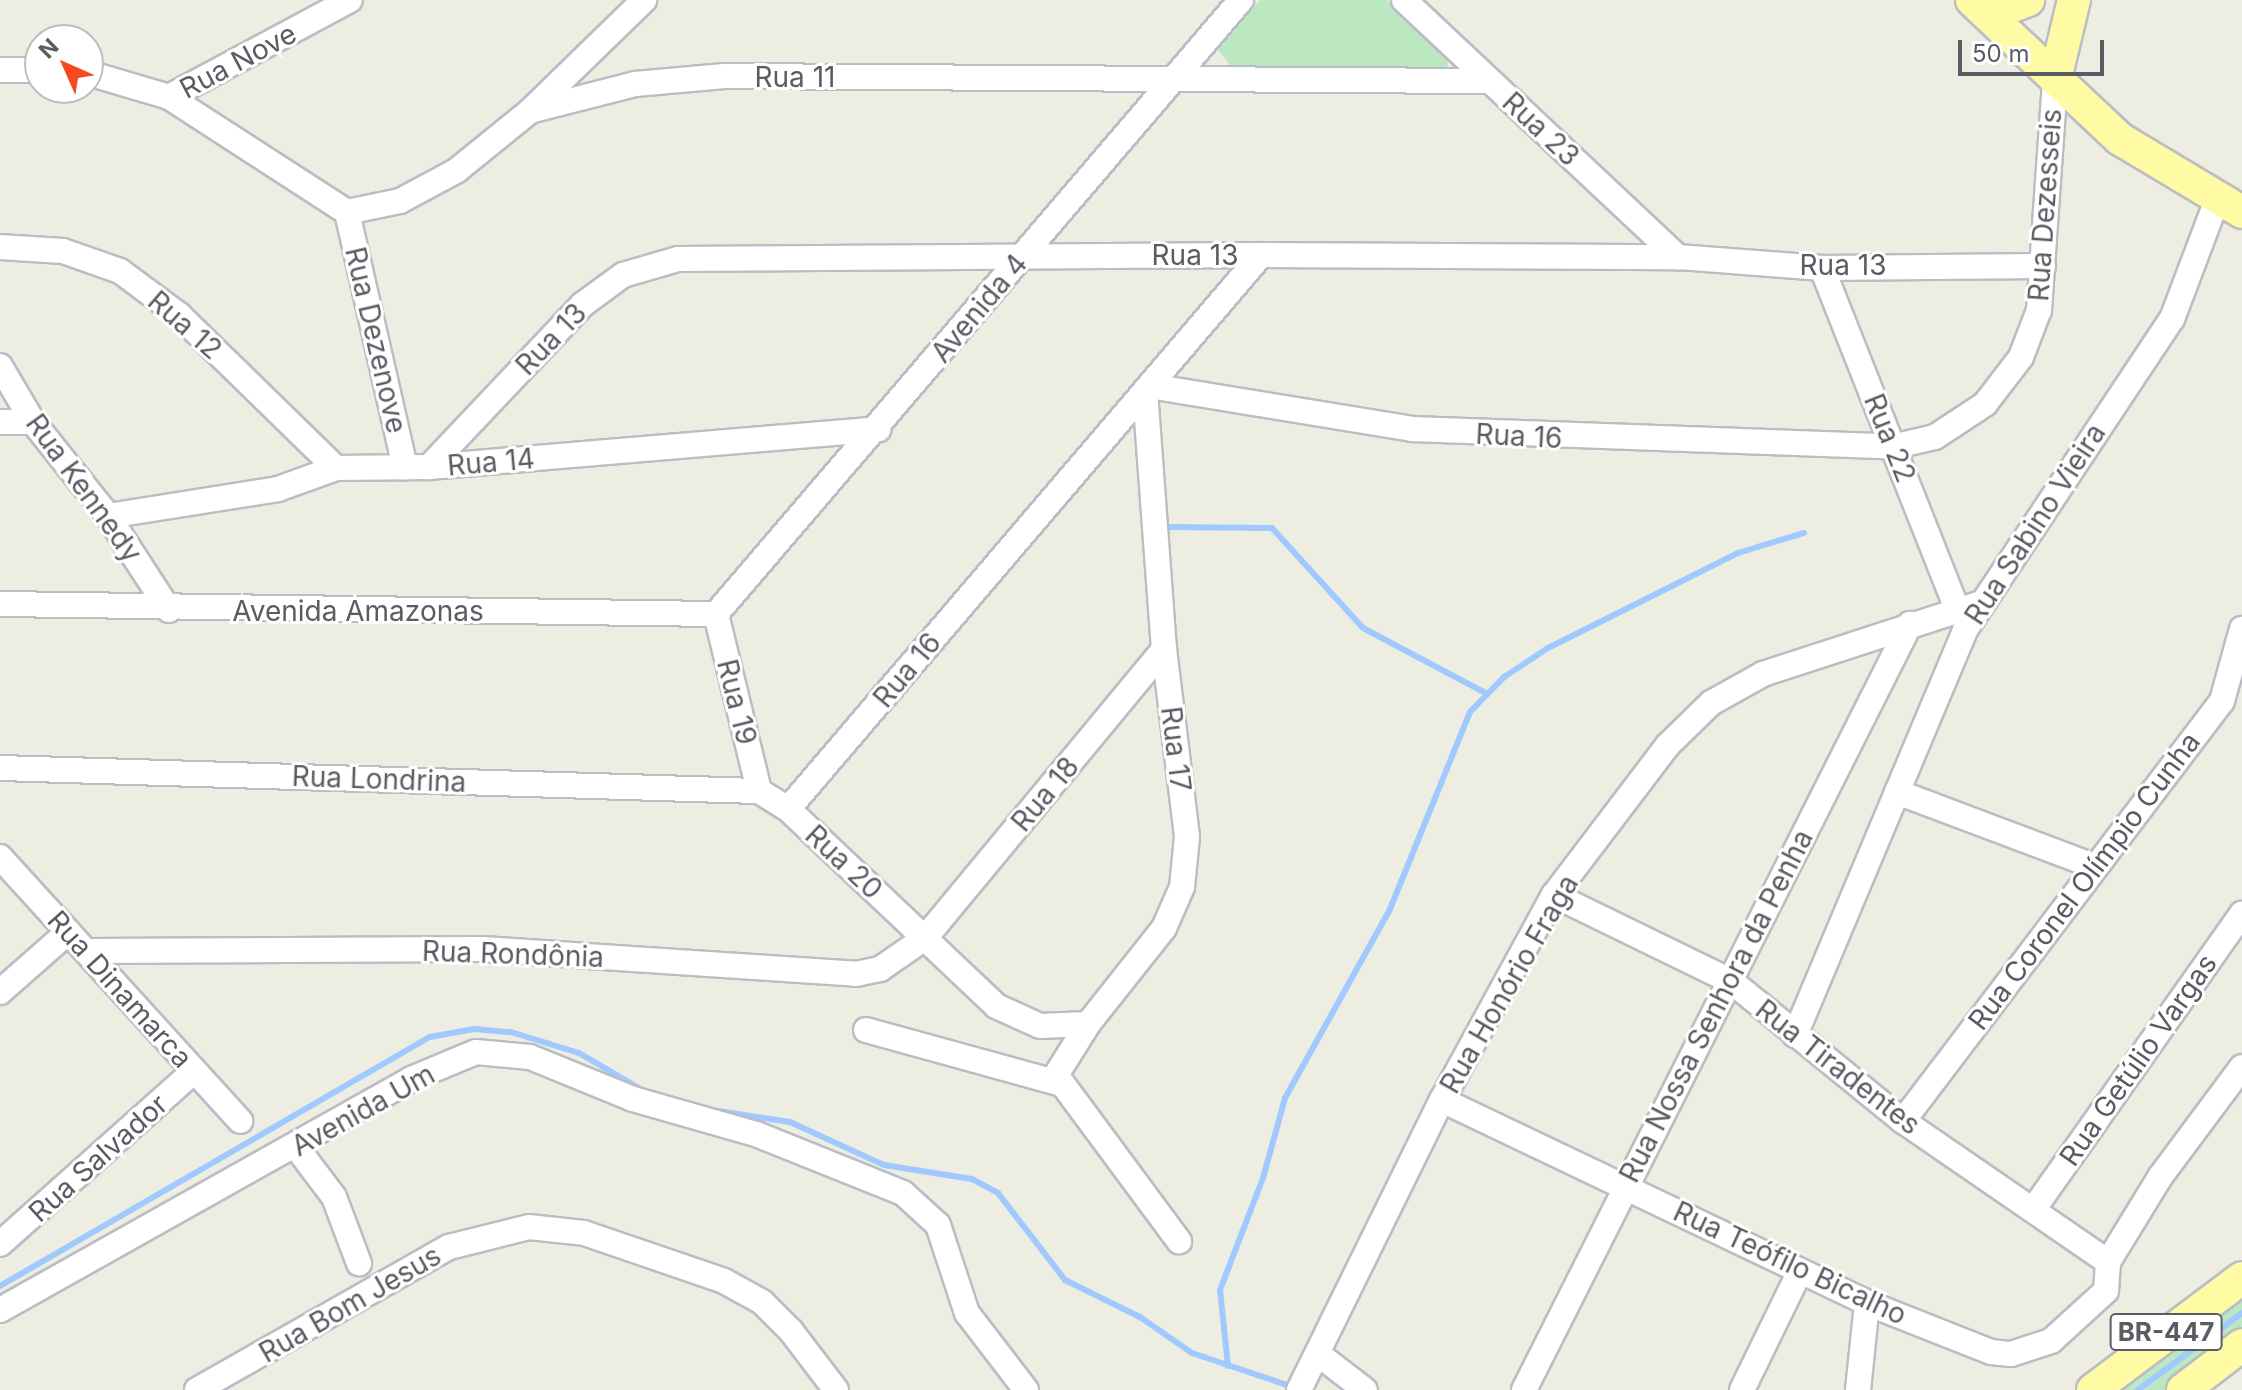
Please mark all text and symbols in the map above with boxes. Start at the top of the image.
street label: Rua Nove [174,16,302,106]
north arrow [24,24,104,104]
scale bar [1962,24,2108,74]
text: N [33,33,64,64]
text: 50 m [1972,39,2030,68]
street label: Rua 11 [755,60,835,94]
street label: Rua 23 [1496,85,1586,173]
street label: Rua Dezesseis [2022,108,2068,302]
street label: Rua 13 [1152,238,1238,272]
street label: Rua Dezenove [338,244,414,436]
street label: Avenida 4 [924,247,1034,369]
street label: Rua 13 [1800,248,1886,282]
street label: Rua 12 [141,284,229,366]
street label: Rua 13 [509,296,593,382]
street label: Rua 22 [1857,389,1923,487]
street label: Rua Kennedy [19,407,149,569]
street label: Rua 16 [1475,417,1563,455]
street label: Rua Sabino Vieira [1958,417,2112,631]
street label: Rua 14 [446,441,536,483]
street label: Avenida Amazonas [232,594,484,628]
street label: Rua 16 [866,626,948,714]
street label: Rua 19 [710,656,764,748]
street label: Rua 17 [1154,705,1198,793]
street label: Rua Coronel Olímpio Cunha [1961,726,2207,1036]
street label: Rua 18 [1004,750,1086,838]
street label: Rua Londrina [291,759,467,799]
street label: Rua 20 [799,818,889,906]
street label: Rua Nossa Senhora da Penha [1612,824,1820,1188]
street label: Rua Honório Fraga [1433,869,1585,1099]
street label: Rua Dinamarca [41,904,199,1074]
street label: Rua Rondônia [421,934,605,974]
street label: Rua Getúlio Vargas [2052,948,2224,1172]
street label: Rua Tiradentes [1749,992,1927,1142]
street label: Avenida Um [286,1057,440,1163]
street label: Rua Salvador [22,1087,174,1229]
street label: Rua Teófilo Bicalho [1668,1194,1912,1332]
street label: Rua Bom Jesus [253,1238,447,1370]
road number: BR-447 [2108,1310,2224,1354]

